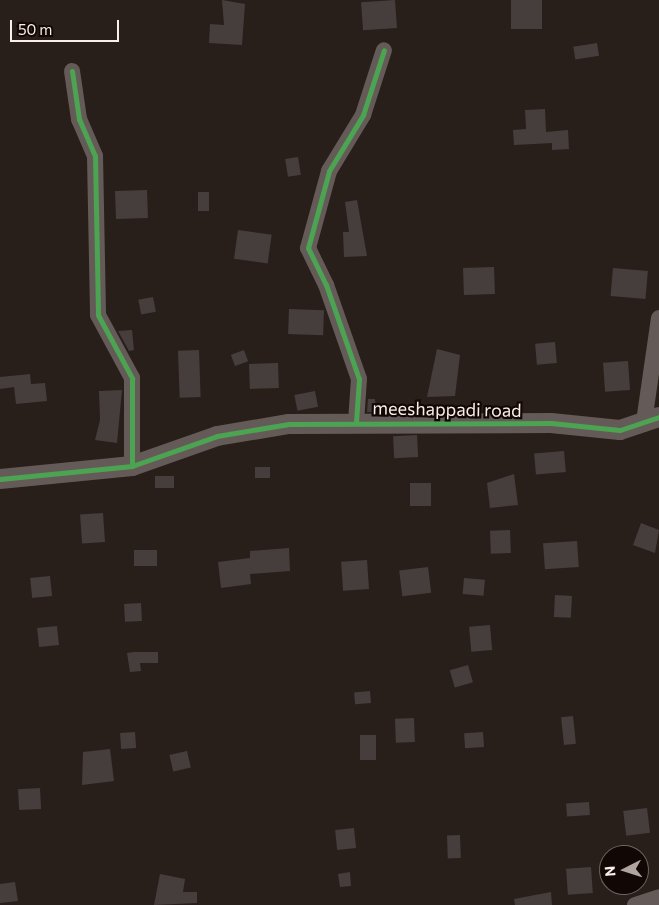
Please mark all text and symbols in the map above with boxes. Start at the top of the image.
scale bar [12,10,121,42]
text: 50 m [18,20,52,38]
street label: meeshappadi road [372,397,522,421]
north arrow [599,845,649,895]
text: N [601,865,618,877]

